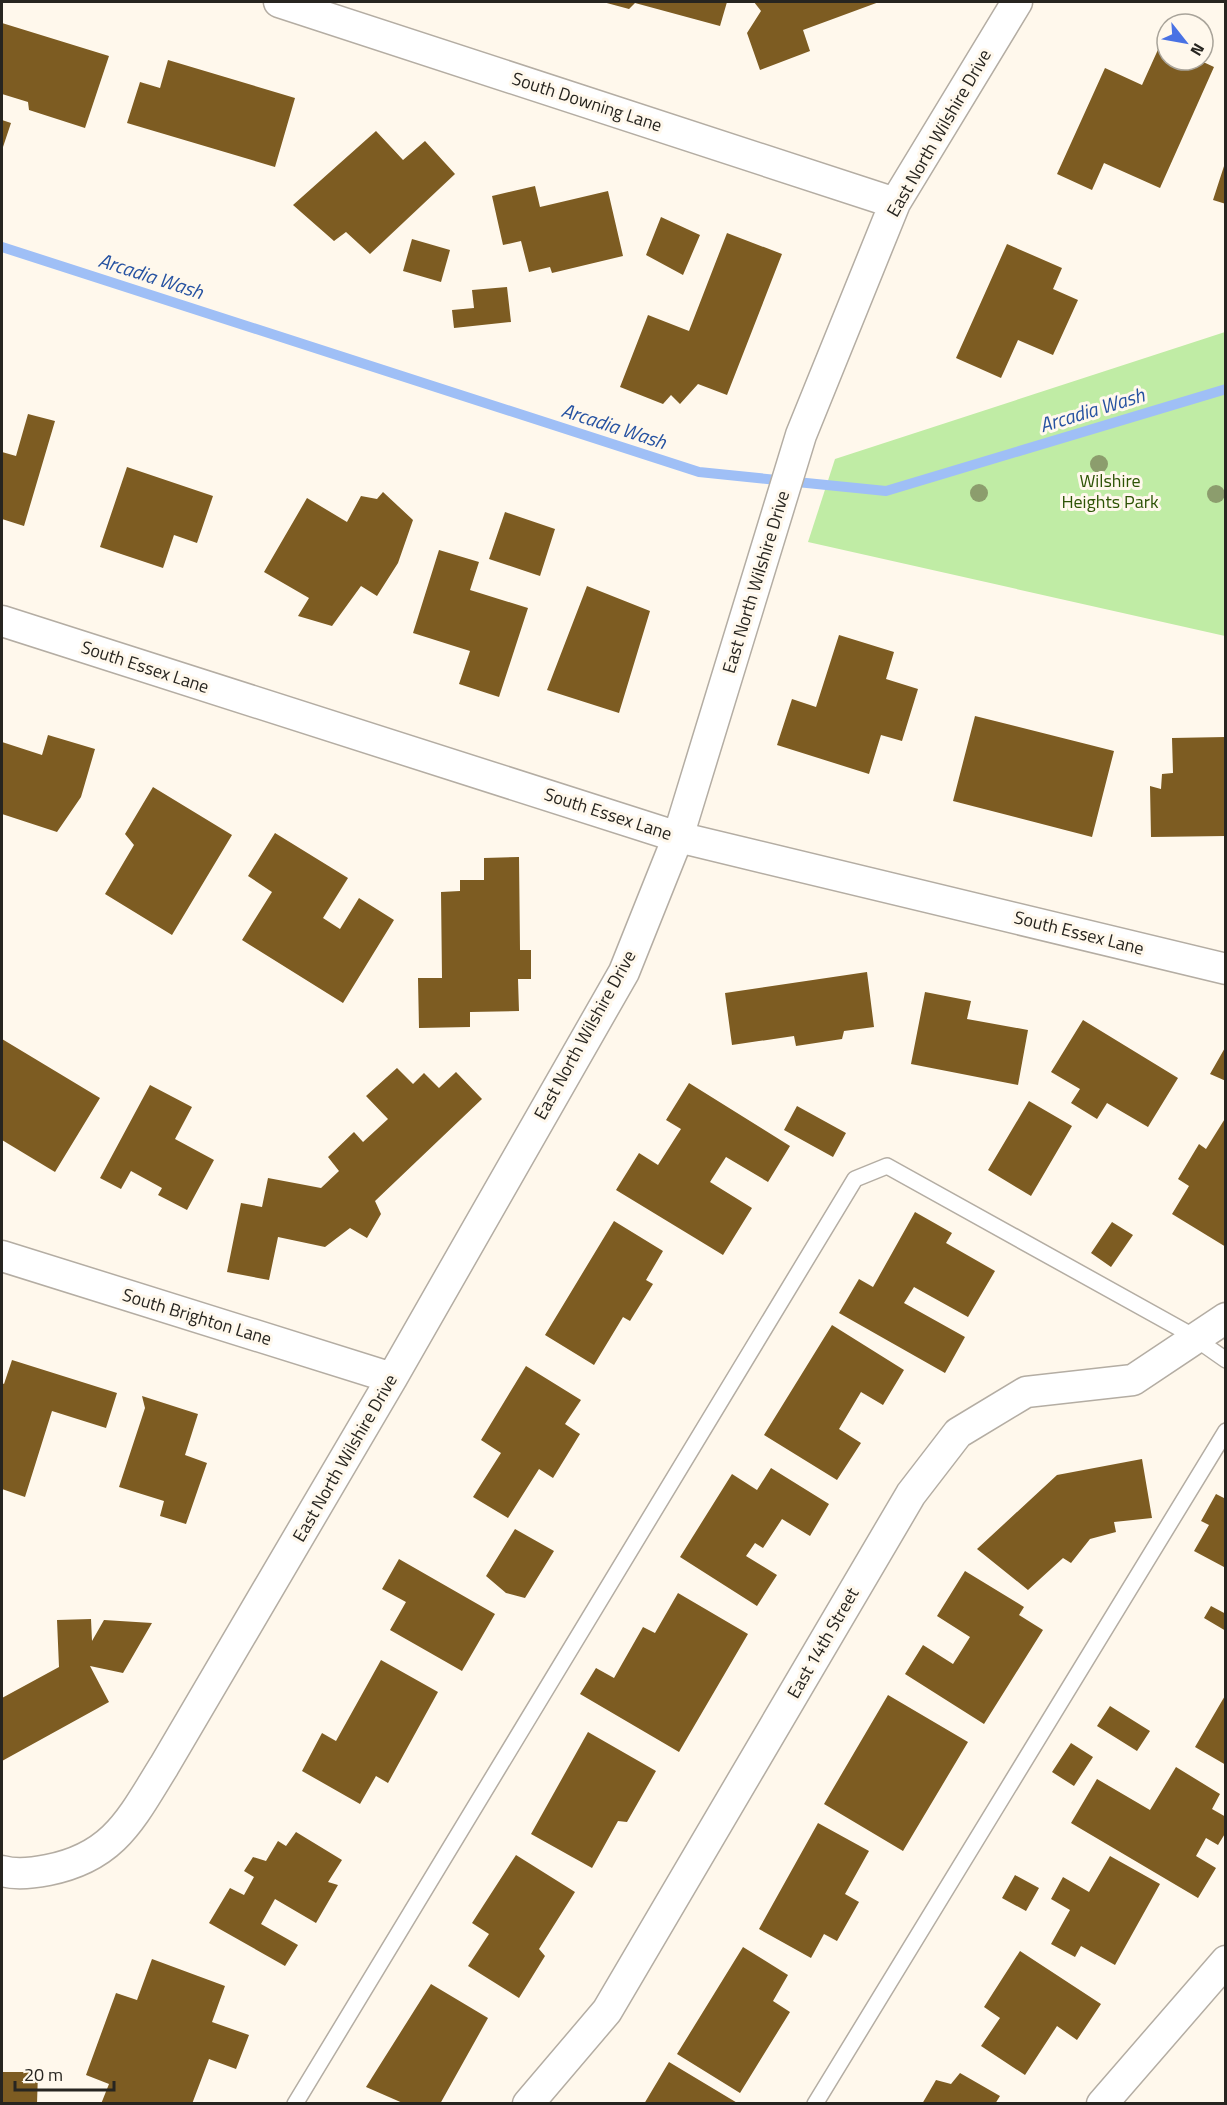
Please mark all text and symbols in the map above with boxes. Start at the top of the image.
north arrow [1155,12,1215,72]
text: N [1185,39,1211,61]
street label: East North Wilshire Drive [879,44,998,222]
street label: South Downing Lane [509,65,666,139]
water label: Arcadia Wash [95,244,208,307]
water label: Arcadia Wash [1036,379,1149,440]
water label: Arcadia Wash [558,394,671,457]
park label: Wilshire Heights Park [1061,467,1159,515]
street label: East North Wilshire Drive [715,487,796,677]
street label: South Essex Lane [78,633,213,700]
street label: South Essex Lane [541,780,676,847]
street label: South Essex Lane [1011,903,1147,962]
street label: East North Wilshire Drive [527,945,642,1124]
street label: South Brighton Lane [119,1281,275,1352]
street label: East North Wilshire Drive [285,1369,404,1547]
street label: East 14th Street [780,1582,866,1703]
scale bar [15,2054,114,2092]
text: 20 m [24,2061,63,2088]

